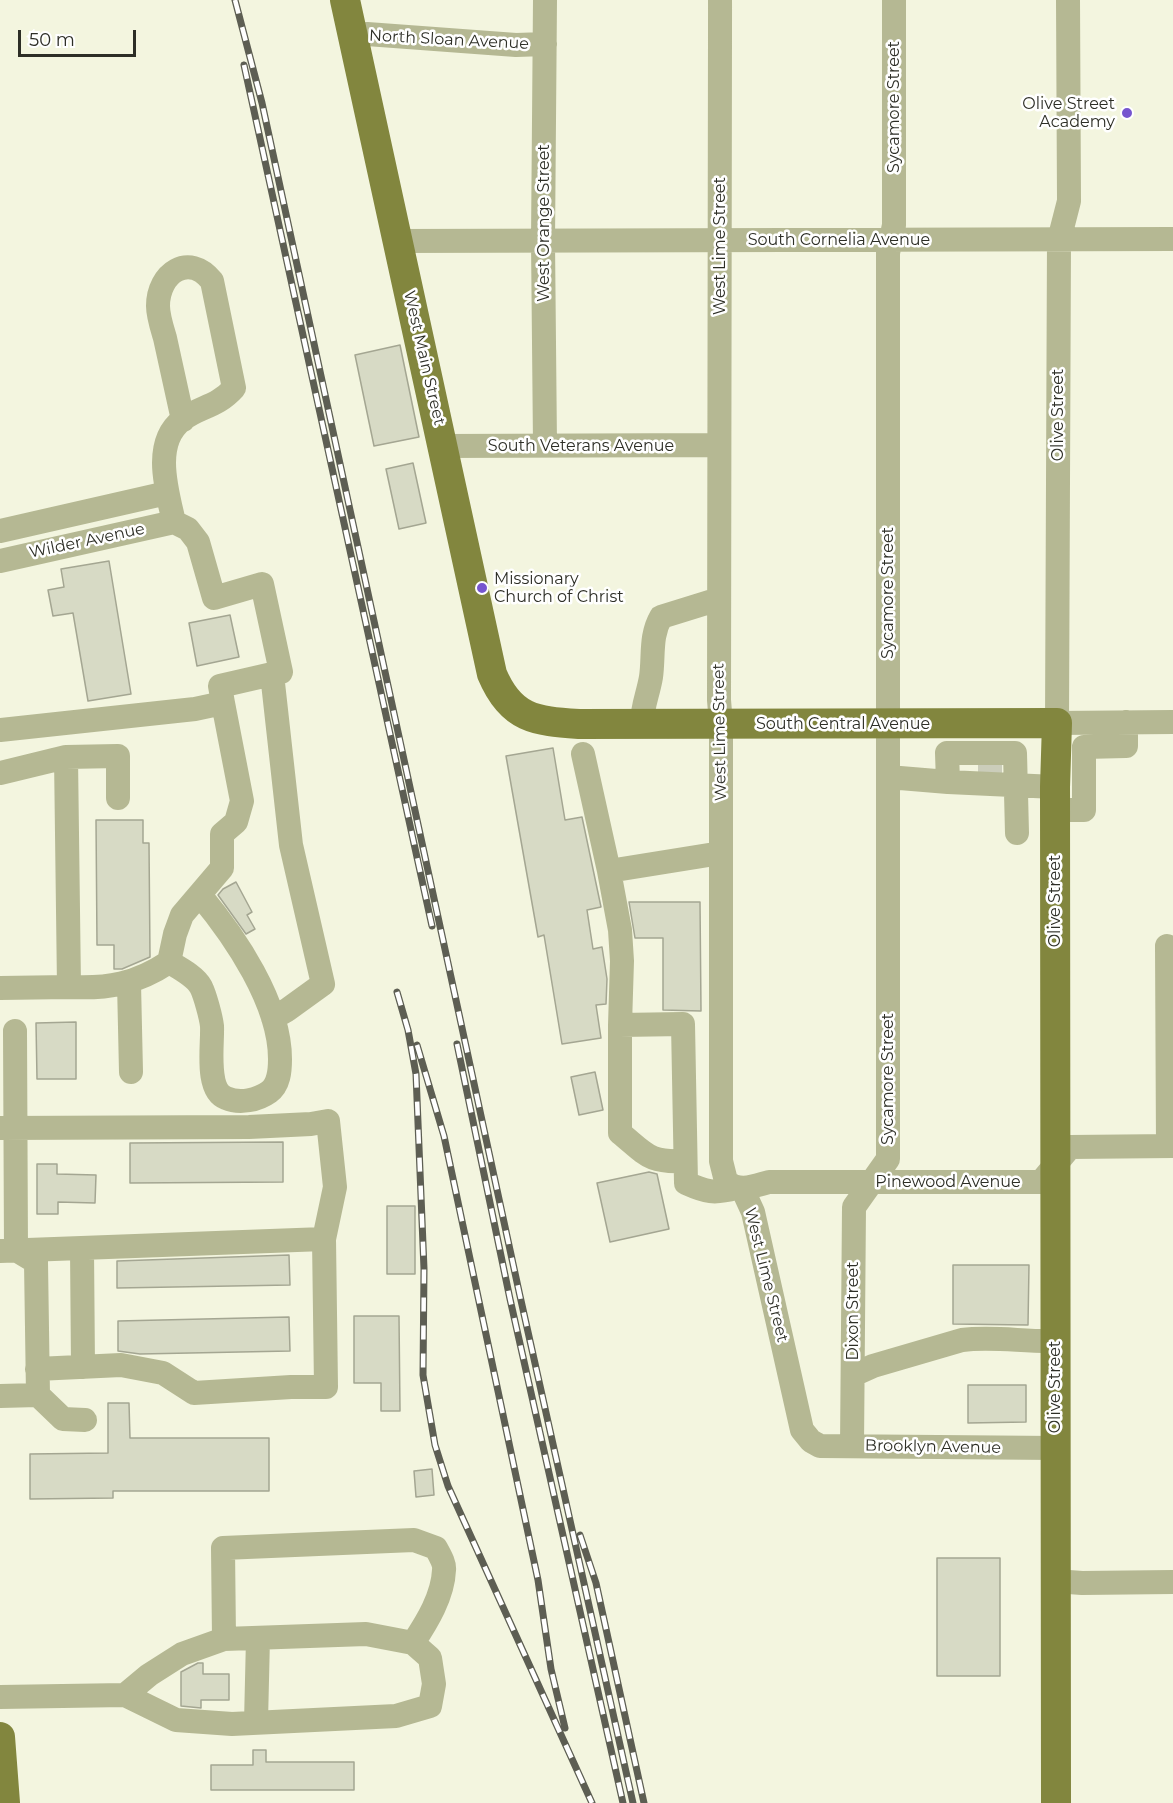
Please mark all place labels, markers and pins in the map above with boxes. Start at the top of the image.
place label: Olive Street Academy [1022,94,1115,132]
marker: Olive Street Academy [1120,106,1134,120]
place label: Missionary Church of Christ [494,569,624,607]
marker: Missionary Church of Christ [475,581,489,595]

